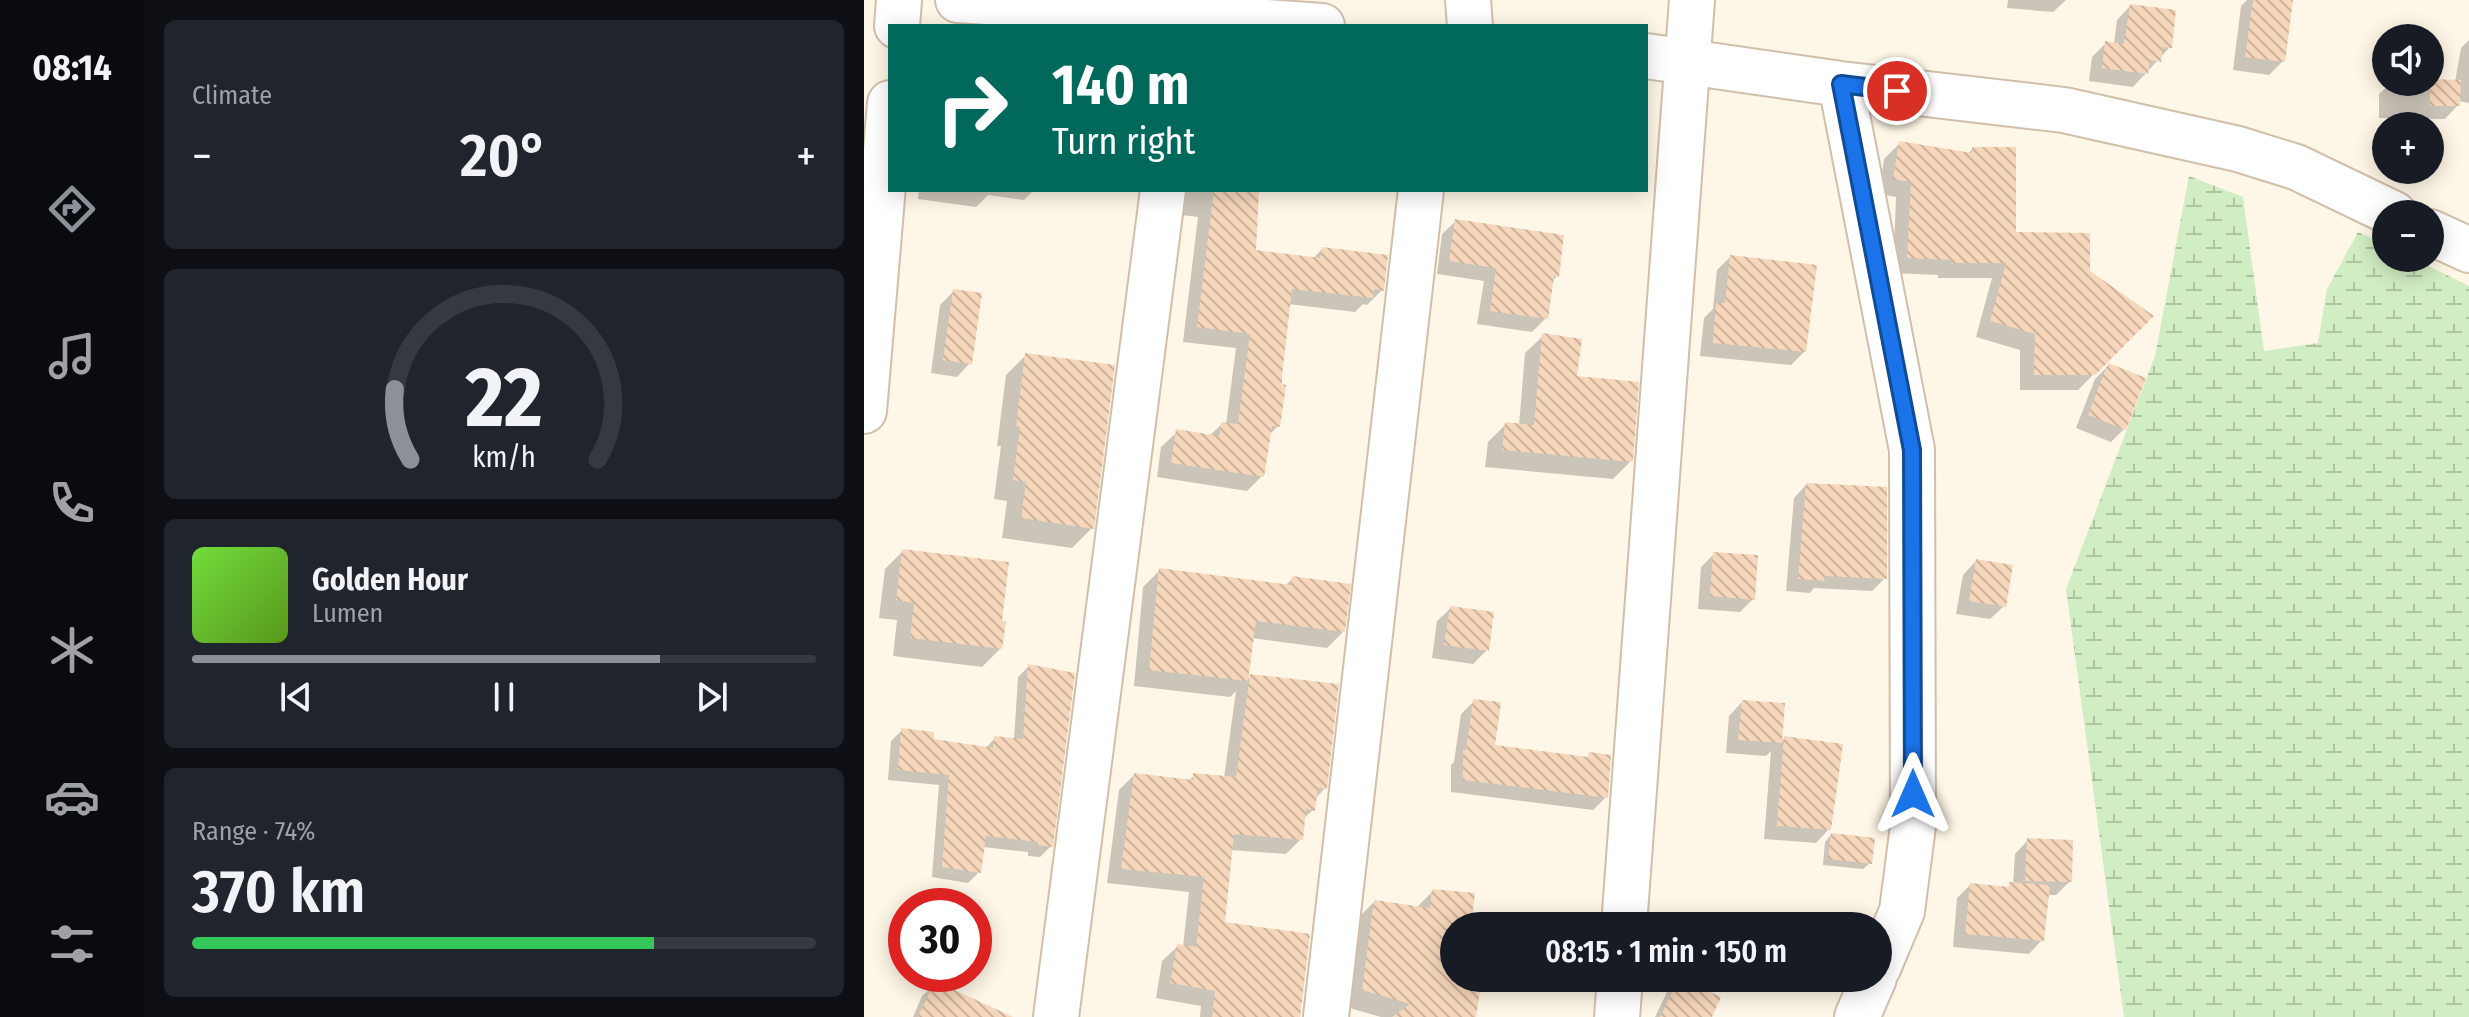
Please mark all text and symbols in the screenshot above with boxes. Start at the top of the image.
map controls [2372,24,2444,272]
button: sound [2372,24,2444,96]
text: 08:14 [32,46,112,90]
text: 140 m [1052,52,1189,119]
icon: right [920,56,1024,160]
pin [1863,57,1931,125]
icon: arrive [1875,69,1919,113]
text: Climate [192,80,272,111]
button: + [2372,112,2444,184]
text: 20° [460,120,548,192]
text: Turn right [1052,120,1195,164]
text: − [192,130,212,183]
text: + [796,130,816,183]
icon: directions [44,181,100,237]
button: − [2372,200,2444,272]
icon: music [44,328,100,384]
text: 22 [464,347,543,447]
text: km/h [472,440,536,475]
icon: phone [44,475,100,531]
text: Golden Hour [312,562,468,598]
text: Lumen [312,598,383,629]
icon: climate [44,622,100,678]
icon: previous [274,675,318,719]
icon: pause [482,675,526,719]
icon: next [690,675,734,719]
position arrow [1871,752,1955,836]
icon: car [44,769,100,825]
text: Range · 74% [192,816,315,847]
text: 370 km [192,856,365,928]
speed limit sign: 30 [888,888,992,992]
icon: filters [44,916,100,972]
text: 08:15 · 1 min · 150 m [1545,934,1787,970]

